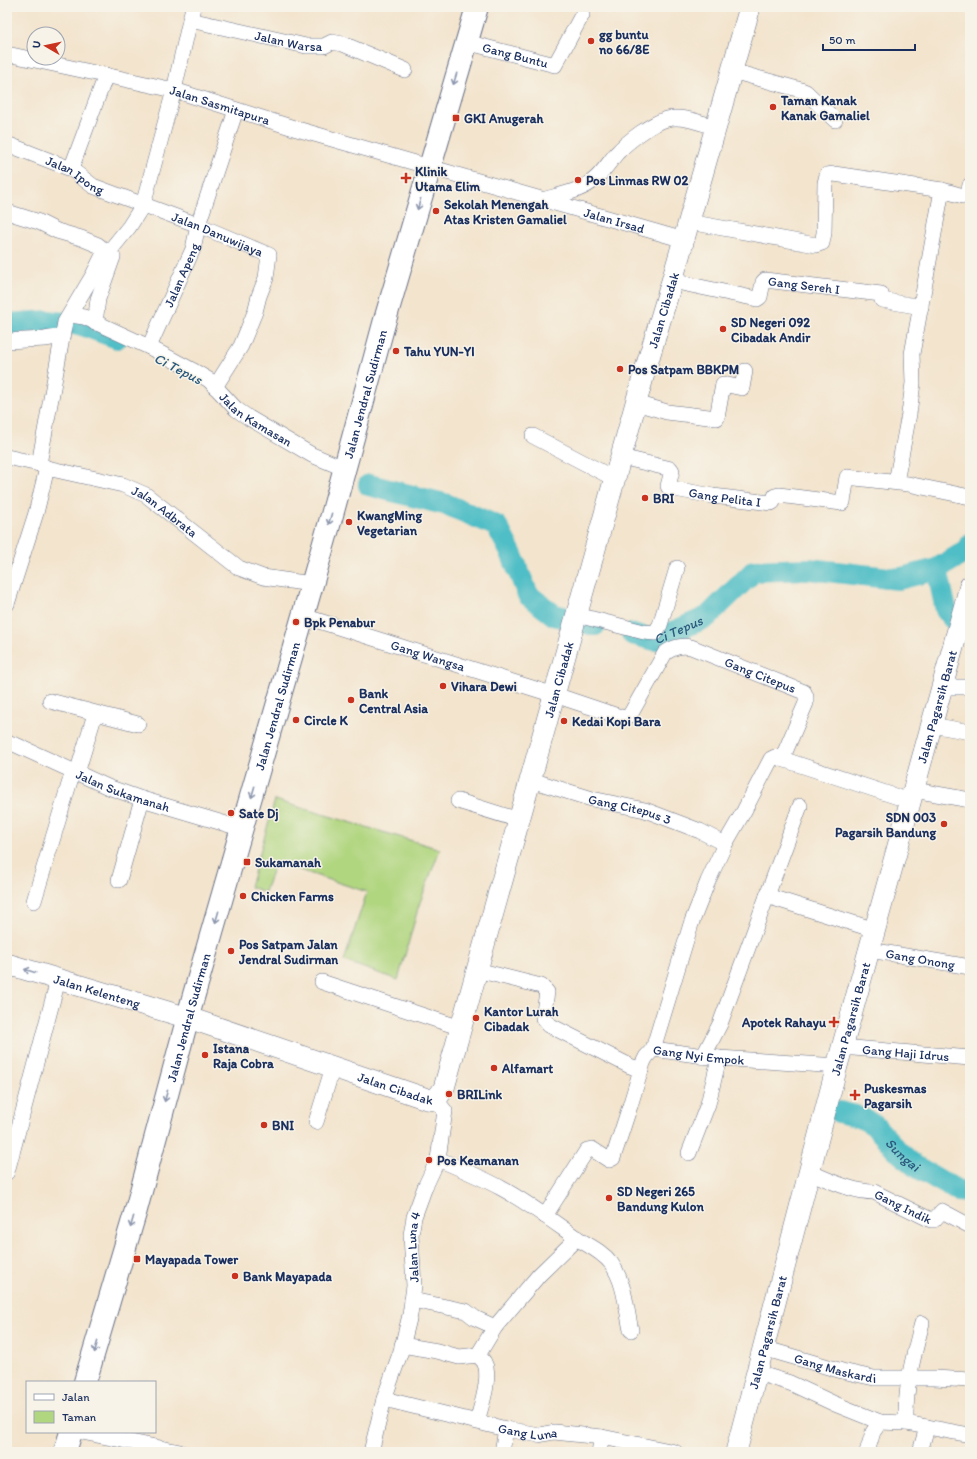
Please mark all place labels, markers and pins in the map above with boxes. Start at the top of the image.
place label: gg buntu no 66/8E [598,27,650,57]
marker: gg buntu no 66/8E [586,36,596,46]
place label: Taman Kanak Kanak Gamaliel [780,93,870,123]
marker: Taman Kanak Kanak Gamaliel [768,102,778,112]
place label: GKI Anugerah [464,111,544,127]
marker: GKI Anugerah [451,113,461,123]
place label: Klinik Utama Elim [415,164,480,194]
marker: Klinik Utama Elim [400,172,412,184]
place label: Pos Linmas RW 02 [586,173,689,188]
marker: Pos Linmas RW 02 [573,175,583,185]
place label: Sekolah Menengah Atas Kristen Gamaliel [443,197,567,227]
marker: Sekolah Menengah Atas Kristen Gamaliel [431,206,441,216]
place label: SD Negeri 092 Cibadak Andir [731,315,811,345]
marker: SD Negeri 092 Cibadak Andir [718,324,728,334]
place label: Tahu YUN-YI [403,344,475,359]
marker: Tahu YUN-YI [391,346,401,356]
place label: Pos Satpam BBKPM [628,362,739,378]
marker: Pos Satpam BBKPM [615,364,625,374]
place label: BRI [653,491,674,506]
marker: BRI [640,493,650,503]
place label: KwangMing Vegetarian [357,508,422,539]
marker: KwangMing Vegetarian [344,517,354,527]
place label: Bpk Penabur [304,615,376,631]
marker: Bpk Penabur [291,617,301,627]
place label: Vihara Dewi [451,679,517,694]
marker: Vihara Dewi [438,681,448,691]
place label: Bank Central Asia [359,686,428,716]
marker: Bank Central Asia [346,695,356,705]
place label: Circle K [304,713,349,728]
place label: Kedai Kopi Bara [572,714,661,730]
marker: Circle K [291,715,301,725]
marker: Kedai Kopi Bara [559,716,569,726]
place label: Sate Dj [239,806,278,822]
marker: Sate Dj [226,808,236,818]
place label: SDN 003 Pagarsih Bandung [835,810,936,841]
marker: SDN 003 Pagarsih Bandung [939,819,949,829]
place label: Sukamanah [255,855,322,870]
marker: Sukamanah [242,857,252,867]
place label: Chicken Farms [251,889,334,904]
marker: Chicken Farms [238,891,248,901]
place label: Pos Satpam Jalan Jendral Sudirman [238,937,339,967]
marker: Pos Satpam Jalan Jendral Sudirman [226,946,236,956]
place label: Kantor Lurah Cibadak [484,1004,559,1034]
marker: Kantor Lurah Cibadak [471,1013,481,1023]
place label: Apotek Rahayu [741,1015,827,1031]
marker: Apotek Rahayu [829,1017,839,1027]
place label: Istana Raja Cobra [213,1041,274,1072]
marker: Istana Raja Cobra [200,1050,210,1060]
place label: Alfamart [501,1061,553,1076]
marker: Alfamart [489,1063,499,1073]
place label: Puskesmas Pagarsih [864,1081,927,1112]
place label: BRILink [457,1087,503,1102]
marker: BRILink [444,1089,454,1099]
marker: Puskesmas Pagarsih [849,1089,861,1101]
place label: BNI [272,1118,294,1133]
marker: BNI [259,1120,269,1130]
place label: Pos Keamanan [437,1153,519,1168]
marker: Pos Keamanan [424,1155,434,1165]
place label: SD Negeri 265 Bandung Kulon [617,1184,704,1215]
marker: SD Negeri 265 Bandung Kulon [604,1193,614,1203]
place label: Mayapada Tower [145,1252,239,1268]
marker: Mayapada Tower [132,1254,142,1264]
place label: Bank Mayapada [243,1269,332,1285]
marker: Bank Mayapada [230,1271,240,1281]

